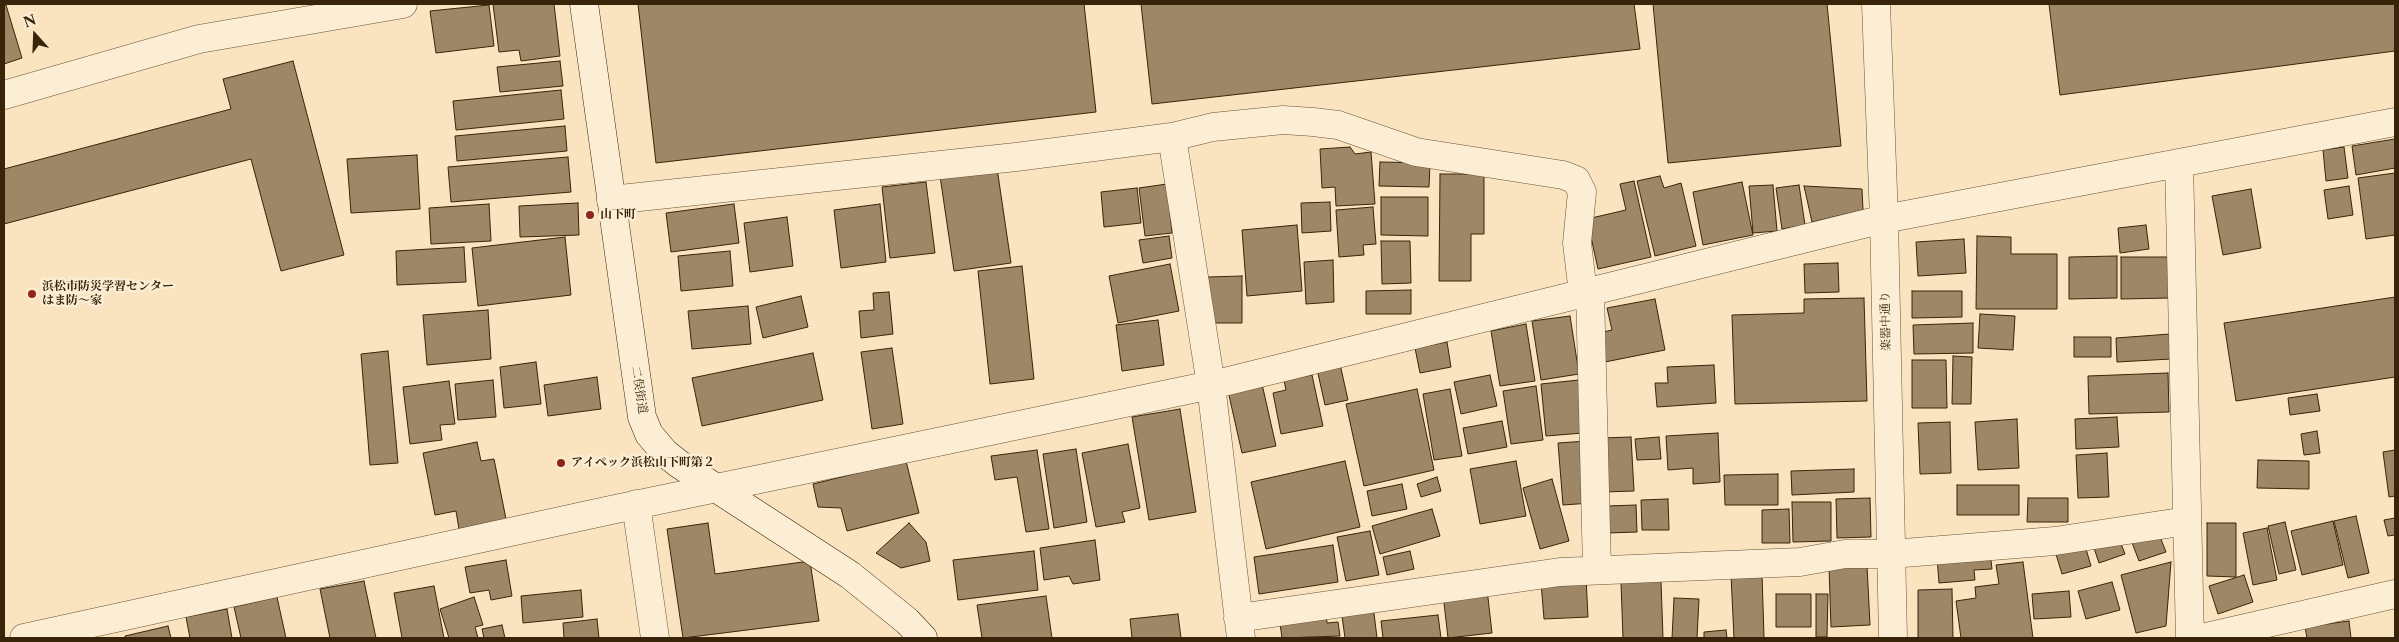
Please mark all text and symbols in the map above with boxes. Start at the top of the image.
north arrow [10,10,60,60]
text: N [21,10,39,31]
place label: 山下町 [600,208,636,222]
marker: 山下町 [584,209,596,221]
place label: 浜松市防災学習センター はま防～家 [42,280,174,308]
marker: 浜松市防災学習センター はま防～家 [26,288,38,300]
street label: 楽器中通り [1878,291,1894,351]
street label: 二俣街道 [628,365,650,415]
place label: アイペック浜松山下町第２ [571,456,715,470]
marker: アイペック浜松山下町第２ [555,457,567,469]

